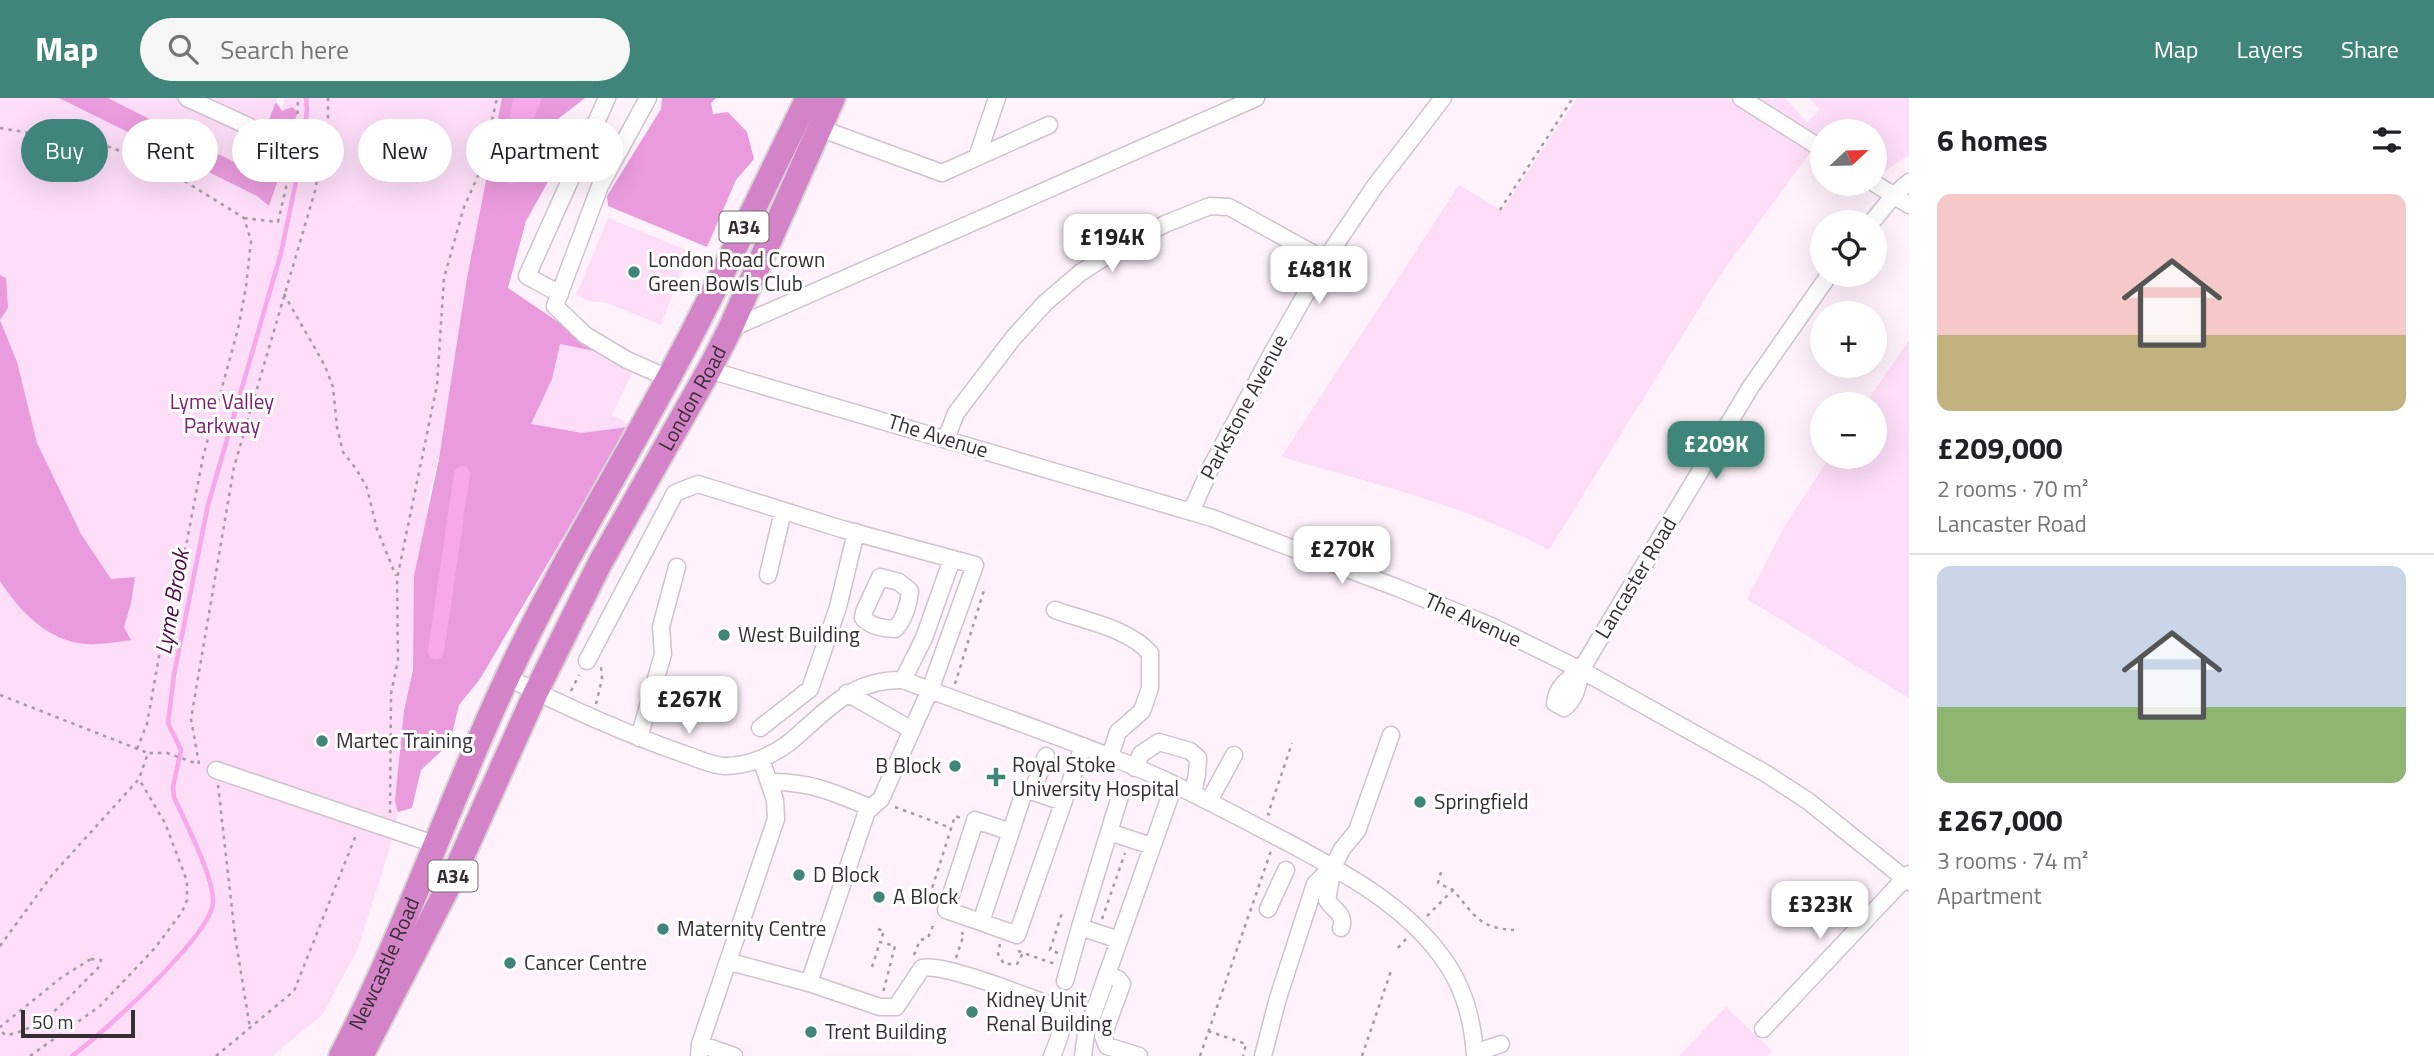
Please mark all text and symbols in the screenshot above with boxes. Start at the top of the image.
search box [140,18,630,81]
text: Map [35,24,98,74]
icon: search [164,30,202,68]
text: Search here [220,30,349,69]
text: Map [2154,31,2199,67]
text: Layers [2237,31,2303,67]
text: Share [2341,31,2399,67]
text: 6 homes [1937,117,2048,163]
chip: Buy [21,119,108,182]
chip: Rent [122,119,218,182]
chip: Filters [232,119,344,182]
chip: New [358,119,452,182]
chip: Apartment [466,119,623,182]
north arrow [1810,119,1886,196]
map controls [1810,119,1887,469]
icon: filters [2368,121,2406,159]
button: locate [1810,210,1887,287]
road number: A34 [720,211,768,242]
pin: £194K [1063,214,1161,274]
text: £194K [1079,219,1145,254]
icon: home [2109,240,2235,366]
place label: London Road Crown Green Bowls Club [648,243,825,299]
pin: £481K [1270,246,1368,306]
text: £481K [1286,251,1352,286]
marker: London Road Crown Green Bowls Club [626,264,642,280]
button: + [1810,301,1887,378]
street label: Parkstone Avenue [1191,328,1295,485]
street label: London Road [650,340,734,456]
park label: Lyme Valley Parkway [170,385,274,441]
button: − [1810,392,1887,469]
street label: The Avenue [884,405,992,465]
pin: £209K [1667,422,1765,481]
text: £209,000 [1937,425,2063,471]
text: £209K [1683,426,1749,461]
text: 2 rooms · 70 m² [1937,471,2088,506]
text: Lancaster Road [1937,506,2087,541]
street label: Lancaster Road [1586,511,1684,644]
pin: £270K [1293,526,1391,586]
text: £270K [1309,531,1375,566]
water label: Lyme Brook [145,544,198,657]
street label: The Avenue [1420,583,1527,655]
icon: home [2109,612,2235,738]
place label: West Building [738,618,860,650]
marker: West Building [716,627,732,643]
pin: £267K [640,676,738,736]
text: £267K [656,681,722,716]
place label: Martec Training [336,724,473,756]
marker: Martec Training [314,733,330,749]
place label: Royal Stoke University Hospital [1012,748,1179,804]
place label: B Block [875,749,941,781]
marker: B Block [947,758,963,774]
marker: Royal Stoke University Hospital [986,767,1006,787]
place label: Springfield [1434,785,1529,817]
marker: Springfield [1412,794,1428,810]
text: £267,000 [1937,797,2063,843]
text: 3 rooms · 74 m² [1937,843,2088,878]
place label: D Block [813,858,879,890]
road number: A34 [428,860,477,891]
marker: D Block [791,867,807,883]
text: Apartment [1937,878,2042,913]
place label: A Block [893,880,958,912]
pin: £323K [1771,882,1869,941]
text: £323K [1787,886,1853,921]
marker: A Block [871,889,887,905]
street label: Newcastle Road [340,892,427,1035]
place label: Maternity Centre [677,912,826,944]
marker: Maternity Centre [655,921,671,937]
place label: Cancer Centre [524,946,647,978]
marker: Cancer Centre [502,955,518,971]
place label: Kidney Unit Renal Building [986,983,1112,1039]
marker: Kidney Unit Renal Building [964,1004,980,1020]
scale bar [21,1007,135,1039]
text: 50 m [32,1007,73,1036]
place label: Trent Building [825,1015,947,1047]
marker: Trent Building [803,1024,819,1040]

